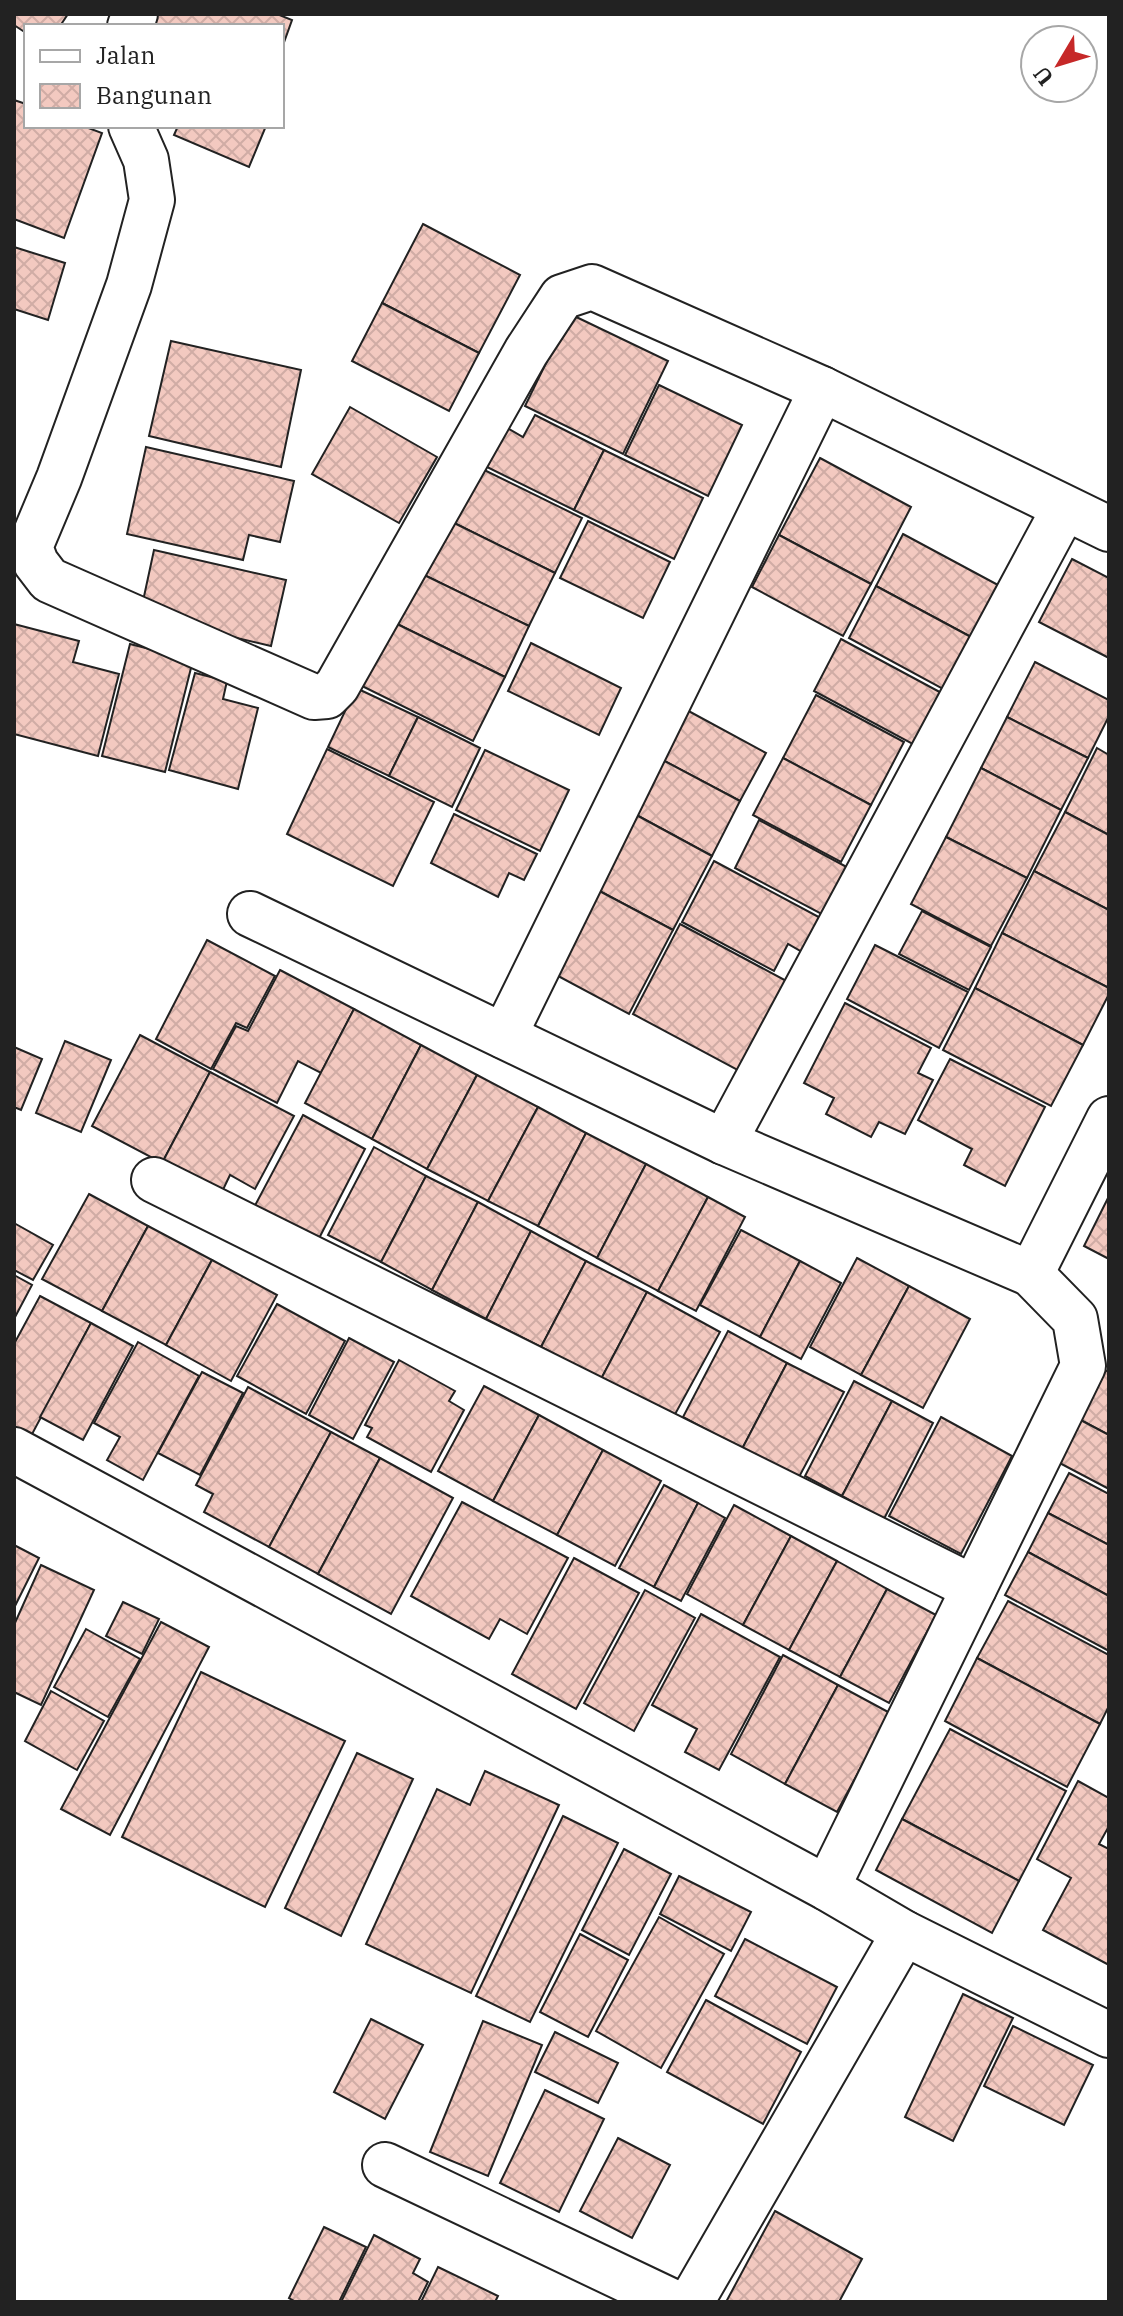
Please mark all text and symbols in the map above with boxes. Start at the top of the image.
legend [24,24,284,128]
north arrow [1019,24,1099,104]
text: Jalan [96,39,156,71]
text: U [1026,61,1059,92]
text: Bangunan [96,79,212,111]

